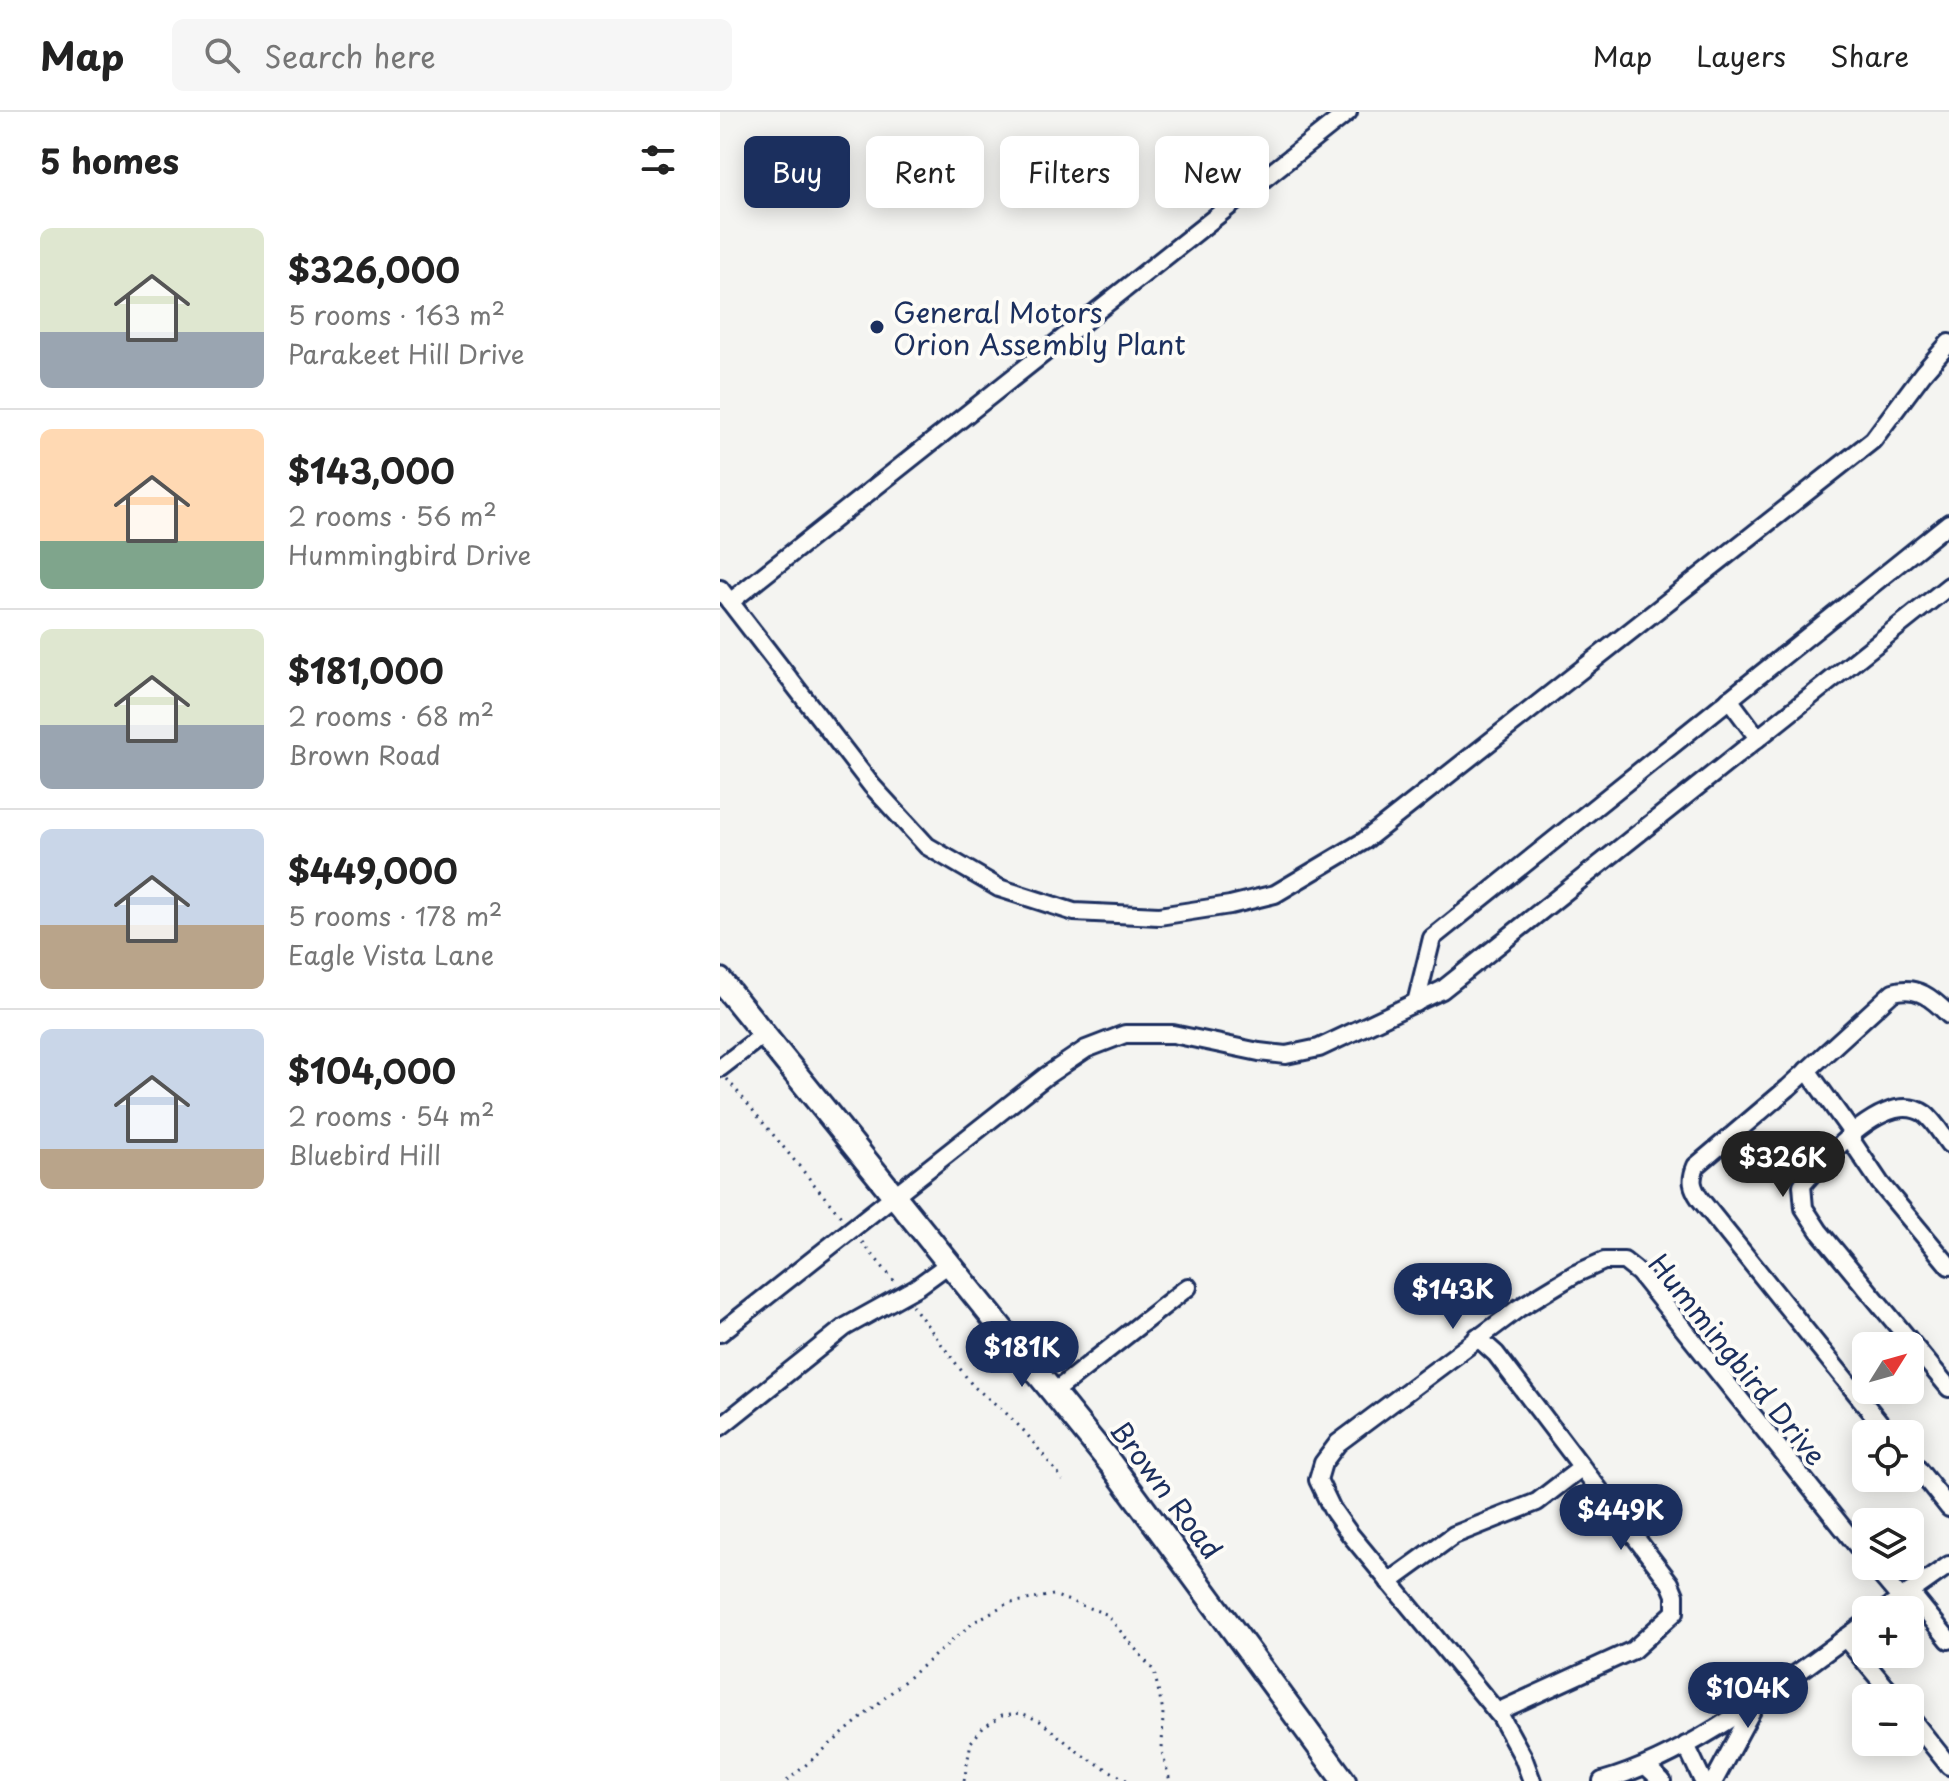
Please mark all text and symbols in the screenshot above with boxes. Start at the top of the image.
search box [172,19,732,91]
text: Map [40,27,124,84]
icon: search [200,33,244,77]
text: Search here [264,33,436,78]
text: Map [1592,34,1652,77]
text: Layers [1696,34,1786,77]
text: Share [1830,34,1909,77]
text: 5 homes [40,134,179,186]
chip: Buy [744,136,850,208]
chip: Rent [866,136,984,208]
chip: Filters [1000,136,1139,208]
chip: New [1155,136,1269,208]
icon: filters [636,138,680,182]
text: $326,000 [288,243,460,295]
icon: home [104,260,200,356]
place label: General Motors Orion Assembly Plant [893,290,1186,365]
text: 5 rooms · 163 m² [288,295,505,334]
marker: General Motors Orion Assembly Plant [868,318,886,336]
text: Parakeet Hill Drive [288,334,524,373]
text: $143,000 [288,444,455,496]
icon: home [104,461,200,557]
text: 2 rooms · 56 m² [288,496,497,535]
text: Hummingbird Drive [288,535,531,574]
text: $181,000 [288,644,444,696]
icon: home [104,661,200,757]
text: 2 rooms · 68 m² [288,696,494,735]
text: Brown Road [288,735,441,774]
text: $449,000 [288,844,458,896]
icon: home [104,861,200,957]
text: 5 rooms · 178 m² [288,896,502,935]
text: Eagle Vista Lane [288,935,494,974]
text: $104,000 [288,1044,456,1096]
icon: home [104,1061,200,1157]
text: 2 rooms · 54 m² [288,1096,495,1135]
pin: $326K [1727,1131,1839,1199]
text: Bluebird Hill [288,1135,441,1174]
text: $326K [1739,1137,1827,1176]
street label: Hummingbird Drive [1639,1244,1837,1474]
pin: $143K [1397,1263,1509,1331]
text: $143K [1412,1269,1494,1308]
pin: $181K [966,1321,1078,1389]
text: $181K [984,1327,1060,1366]
north arrow [1852,1332,1924,1404]
map controls [1852,1332,1924,1756]
street label: Brown Road [1100,1410,1234,1568]
button: locate [1852,1420,1924,1492]
pin: $449K [1565,1484,1677,1552]
text: $449K [1578,1490,1664,1529]
button: layers [1852,1508,1924,1580]
button: + [1852,1596,1924,1668]
pin: $104K [1692,1662,1804,1730]
text: $104K [1706,1668,1790,1707]
button: − [1852,1684,1924,1756]

